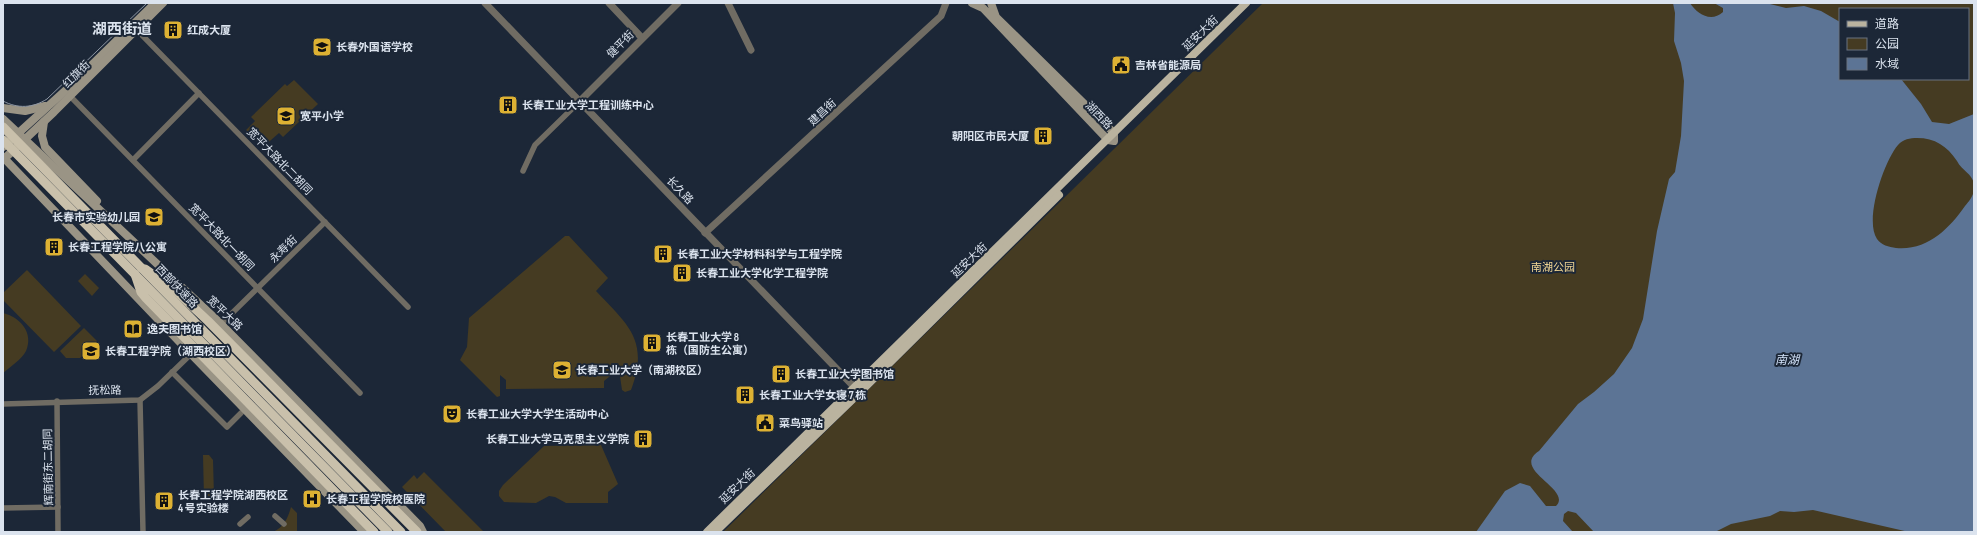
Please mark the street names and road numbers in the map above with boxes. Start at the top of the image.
street label: 延安大街 [1180,13,1221,53]
street label: 健平街 [604,28,637,61]
street label: 红旗街 [60,58,93,91]
street label: 建昌街 [806,96,839,128]
street label: 湖西路 [1083,99,1115,132]
street label: 宽平大路北二胡同 [244,125,315,198]
street label: 长久路 [664,174,696,207]
street label: 宽平大路北一胡同 [186,201,257,274]
street label: 永寿街 [267,233,300,265]
street label: 延安大街 [949,240,990,280]
street label: 西部快速路 [153,262,200,311]
street label: 宽平大路 [204,293,245,333]
street label: 抚松路 [88,384,122,397]
street label: 辉南街东二胡同 [41,428,56,506]
street label: 延安大街 [717,466,758,506]

